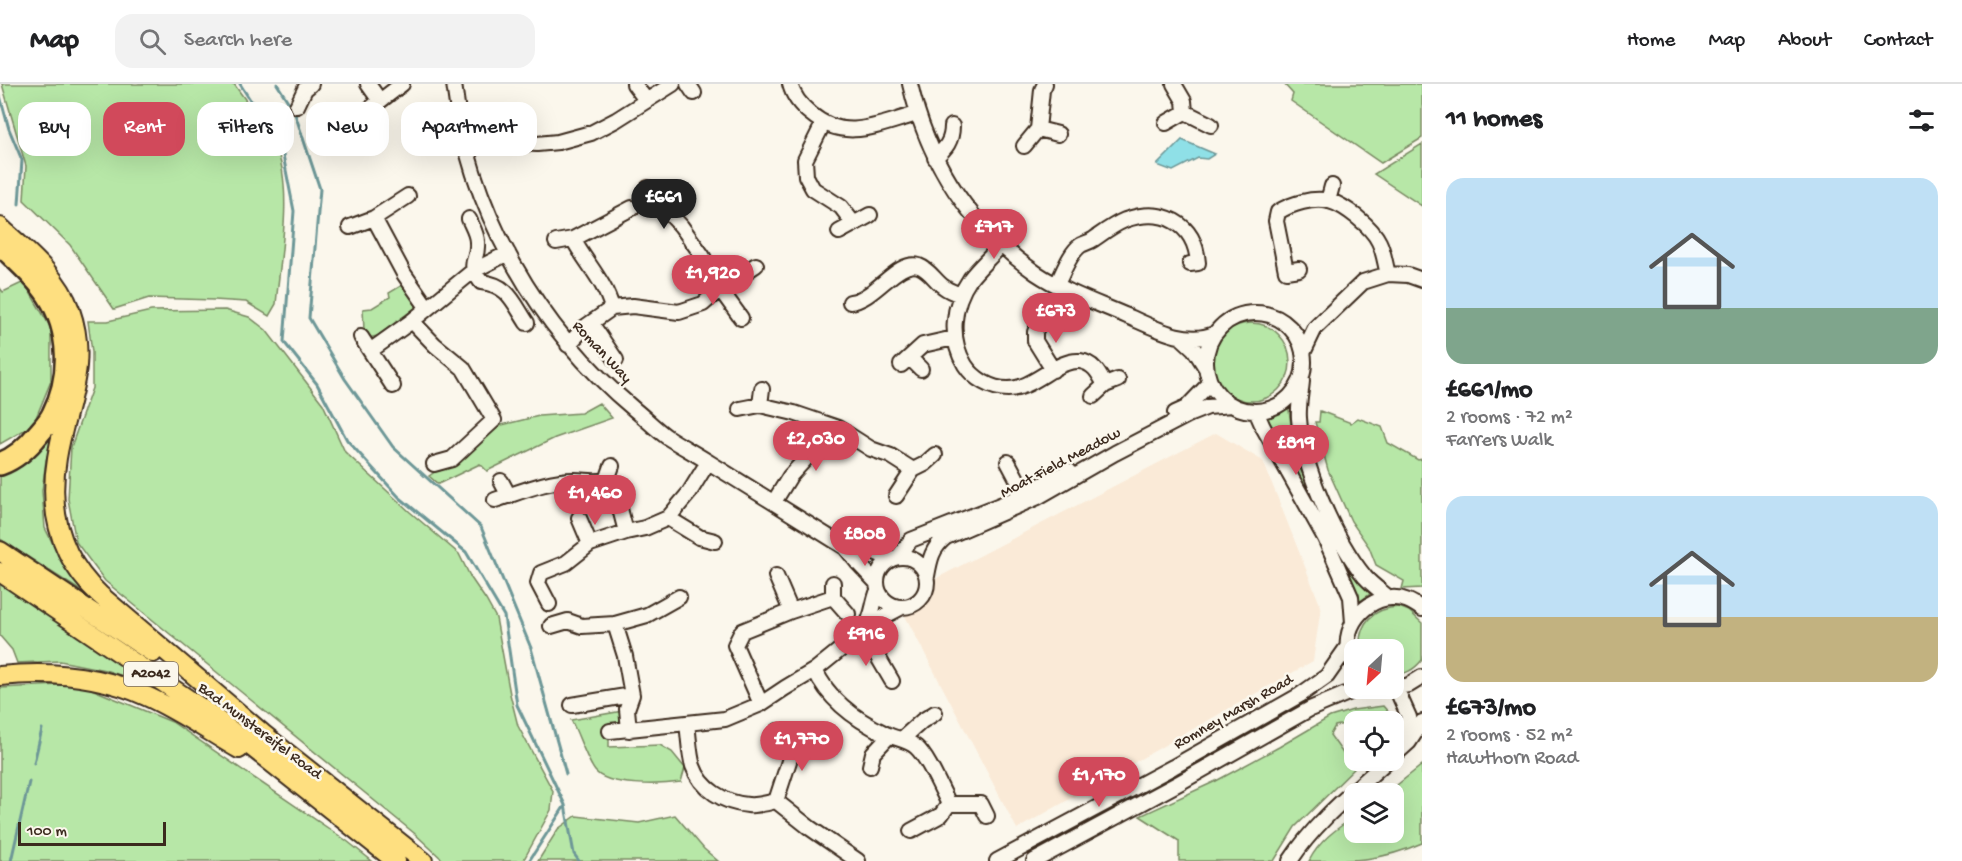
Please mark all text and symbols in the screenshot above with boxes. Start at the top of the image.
search box [115,14,535,68]
text: Map [30,25,79,58]
icon: search [136,25,169,58]
text: Search here [184,28,292,54]
text: Home [1627,29,1675,54]
text: Map [1708,29,1745,54]
text: About [1778,29,1831,54]
text: Contact [1864,29,1932,54]
chip: Buy [18,102,91,156]
chip: Rent [103,102,185,156]
chip: Filters [197,102,294,156]
chip: New [306,102,389,156]
chip: Apartment [401,102,537,156]
icon: filters [1905,104,1938,137]
text: 11 homes [1446,105,1542,136]
pin: £661 [628,179,700,230]
text: £661 [645,187,683,210]
pin: £717 [958,209,1030,260]
text: £717 [975,217,1013,240]
icon: home [1638,217,1746,325]
pin: £1,920 [664,255,762,306]
text: £1,920 [686,263,740,286]
pin: £673 [1020,293,1092,344]
text: £673 [1036,301,1076,324]
street label: Roman Way [567,318,635,388]
text: £661/mo [1446,376,1533,407]
text: 2 rooms · 72 m² [1446,407,1573,430]
pin: £2,030 [767,421,865,472]
street label: Moat Field Meadow [998,424,1125,504]
pin: £819 [1260,425,1332,476]
text: £2,030 [787,429,845,452]
text: Farrers Walk [1446,430,1552,453]
text: £819 [1277,433,1315,456]
pin: £1,460 [546,475,644,526]
text: £1,460 [568,483,622,506]
pin: £808 [829,516,901,567]
text: £808 [844,524,886,547]
icon: home [1638,535,1746,643]
pin: £916 [830,616,902,667]
text: £916 [847,624,885,647]
north arrow [1344,639,1404,699]
map controls [1344,639,1404,843]
road number: A2042 [124,662,178,686]
street label: Romney Marsh Road [1171,670,1298,755]
street label: Bad Munstereifel Road [193,679,326,786]
text: £673/mo [1446,694,1536,725]
button: locate [1344,711,1404,771]
pin: £1,770 [753,721,851,772]
text: 2 rooms · 52 m² [1446,725,1573,748]
text: £1,770 [774,729,830,752]
text: Hawthorn Road [1446,748,1578,771]
pin: £1,170 [1050,757,1148,808]
text: £1,170 [1072,765,1126,788]
button: layers [1344,783,1404,843]
scale bar [18,819,166,846]
text: 100 m [27,823,67,842]

